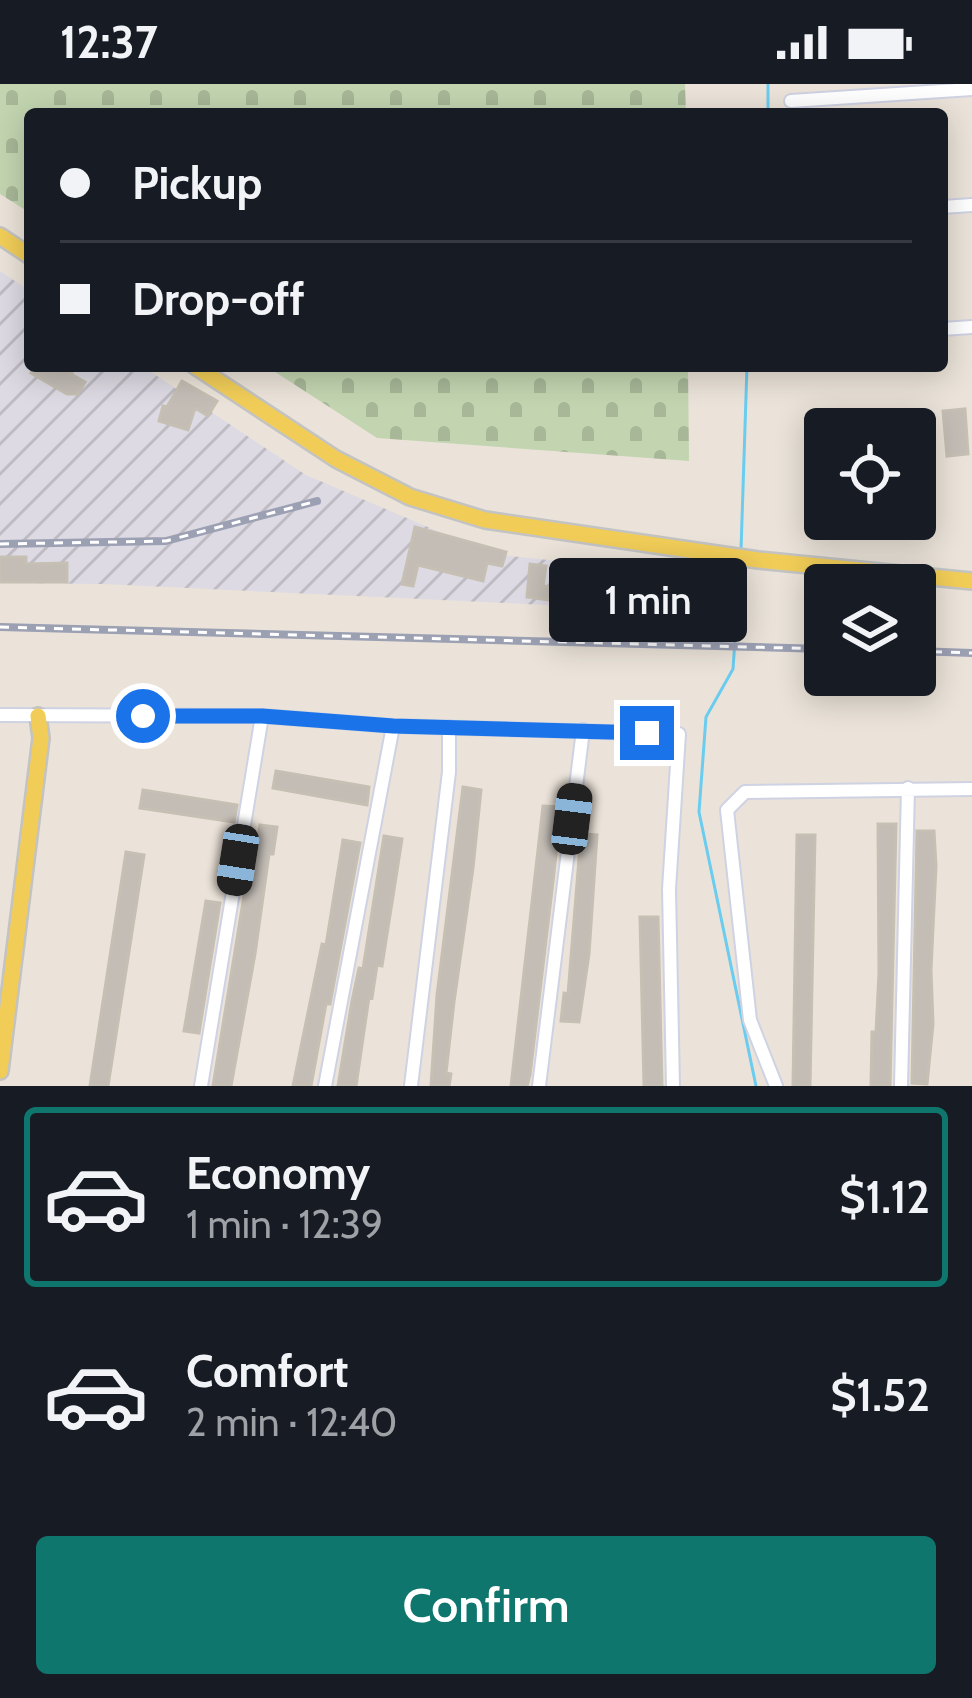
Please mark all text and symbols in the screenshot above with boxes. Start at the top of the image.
text: 12:37 [60,15,158,69]
text: Pickup [132,156,262,210]
text: Drop-off [132,272,305,326]
map controls [804,408,936,696]
button: locate [804,408,936,540]
callout: 1 min [548,559,746,643]
button: layers [804,564,936,696]
text: 1 min [604,576,692,624]
route start [116,689,170,743]
route end [620,706,674,760]
car [550,781,594,857]
car [215,822,261,898]
icon: car [42,1143,150,1251]
text: Economy [186,1146,370,1200]
text: $1.12 [839,1170,930,1224]
text: 1 min · 12:39 [186,1200,383,1248]
icon: car [42,1341,150,1449]
text: Comfort [186,1344,349,1398]
text: $1.52 [830,1368,930,1422]
text: 2 min · 12:40 [186,1398,397,1446]
button: Confirm [36,1536,936,1674]

